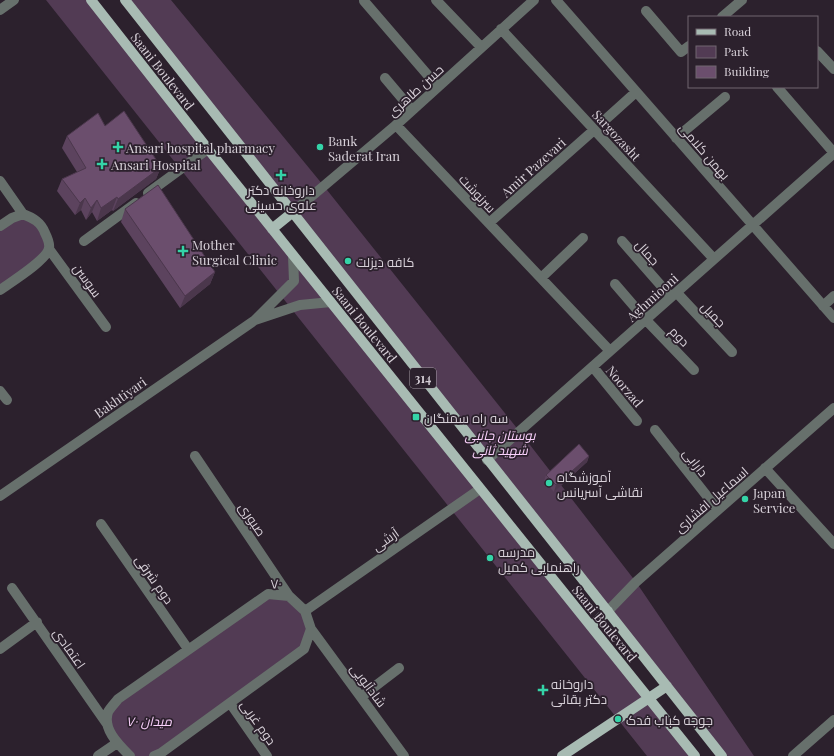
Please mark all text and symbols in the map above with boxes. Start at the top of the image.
legend [688,16,818,88]
text: Road [724,23,751,39]
street label: Saani Boulevard [128,29,199,113]
text: Park [724,43,749,59]
street label: حسن طاهری [383,60,447,120]
text: Building [724,63,770,79]
street label: Sargozasht [589,106,645,164]
street label: بهمن کلامی [676,119,734,183]
place label: Bank Saderat Iran [328,132,400,164]
street label: Amir Pazevari [496,133,569,201]
place label: Ansari hospital pharmacy [125,139,275,156]
marker: Ansari hospital pharmacy [113,142,123,152]
marker: Bank Saderat Iran [315,142,325,152]
place label: Ansari Hospital [110,156,201,173]
marker: Ansari Hospital [96,158,108,170]
marker: داروخانه دکتر علوی حسینی [276,170,286,180]
street label: سرنوشت [456,170,500,216]
place label: داروخانه دکتر علوی حسینی [245,181,317,213]
place label: Mother Surgical Clinic [192,236,277,268]
street label: جمال [631,236,664,269]
marker: Mother Surgical Clinic [177,245,189,257]
place label: کافه دیزلت [356,253,414,270]
marker: کافه دیزلت [343,256,353,266]
street label: سوسن [70,260,106,300]
street label: Aghmiooni [622,269,682,325]
street label: Saani Boulevard [329,282,401,366]
street label: جمیل [698,298,730,330]
street label: دوم [665,322,694,351]
street label: Noorzad [603,362,648,411]
road number: 314 [410,368,436,388]
street label: Bakhtiyari [91,373,150,421]
place label: سه راه سمنگان [424,409,508,426]
marker: سه راه سمنگان [411,412,421,422]
park label: بوستان جانبی شهید ثانی [464,426,537,459]
street label: دارابی [680,444,712,480]
street label: اسماعیل افشاری [671,462,751,536]
place label: آموزشگاه نقاشی آسریانس [557,468,643,500]
marker: آموزشگاه نقاشی آسریانس [544,478,554,488]
place label: Japan Service [752,484,796,516]
marker: Japan Service [740,494,750,504]
street label: صبوری [236,499,270,539]
street label: آرشی [368,523,402,554]
place label: مدرسه راهنمایی کمیل [498,543,580,575]
street label: دوم شرقی [130,551,178,608]
marker: مدرسه راهنمایی کمیل [485,553,495,563]
street label: ۷۰ [270,574,282,592]
street label: Saani Boulevard [569,581,641,665]
street label: اعتمادی [50,624,90,672]
street label: شادآلویی [347,660,391,710]
place label: داروخانه دکتر بقائی [551,675,607,707]
marker: داروخانه دکتر بقائی [538,685,548,695]
street label: دوم غربی [236,696,281,749]
place label: جوجه کباب فدک [626,711,713,728]
park label: میدان ۷۰ [126,712,173,730]
marker: جوجه کباب فدک [613,714,623,724]

